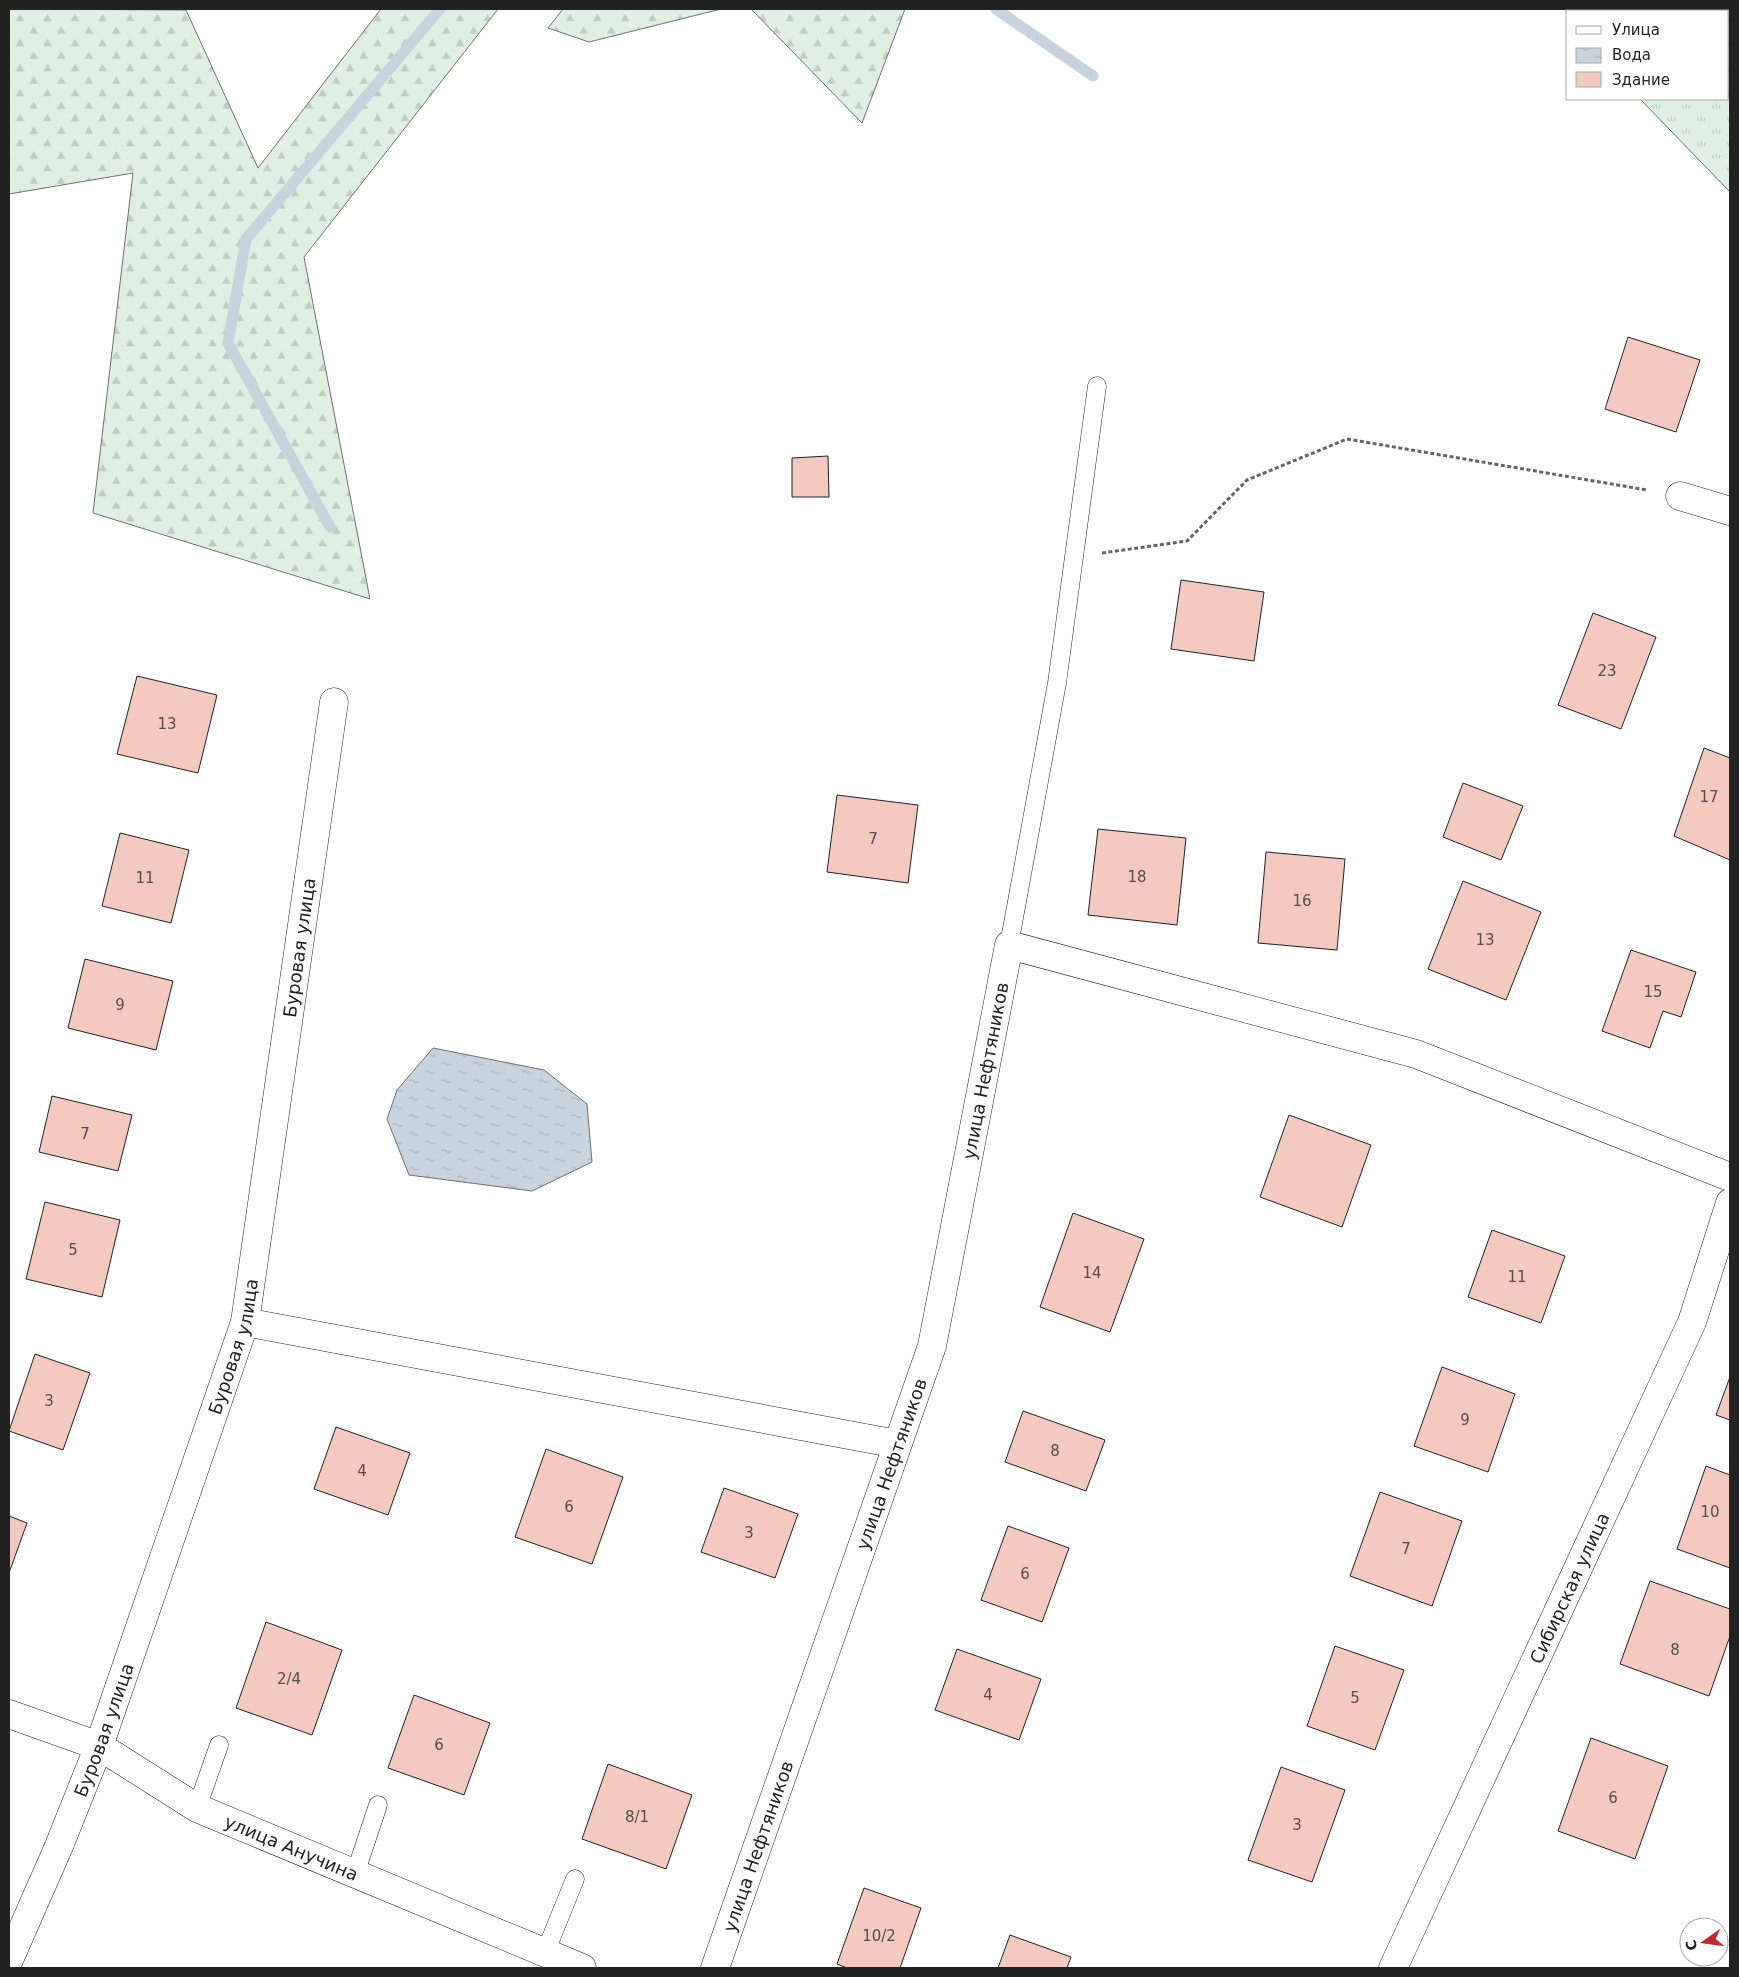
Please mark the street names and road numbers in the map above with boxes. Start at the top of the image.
street label: Буровая улица [278,876,319,1019]
street label: улица Нефтяников [958,980,1012,1161]
street label: Буровая улица [203,1277,262,1417]
street label: улица Нефтяников [851,1375,931,1552]
street label: Сибирская улица [1525,1509,1613,1667]
street label: Буровая улица [69,1660,137,1800]
street label: улица Нефтяников [718,1758,797,1935]
street label: улица Анучина [222,1810,362,1884]

